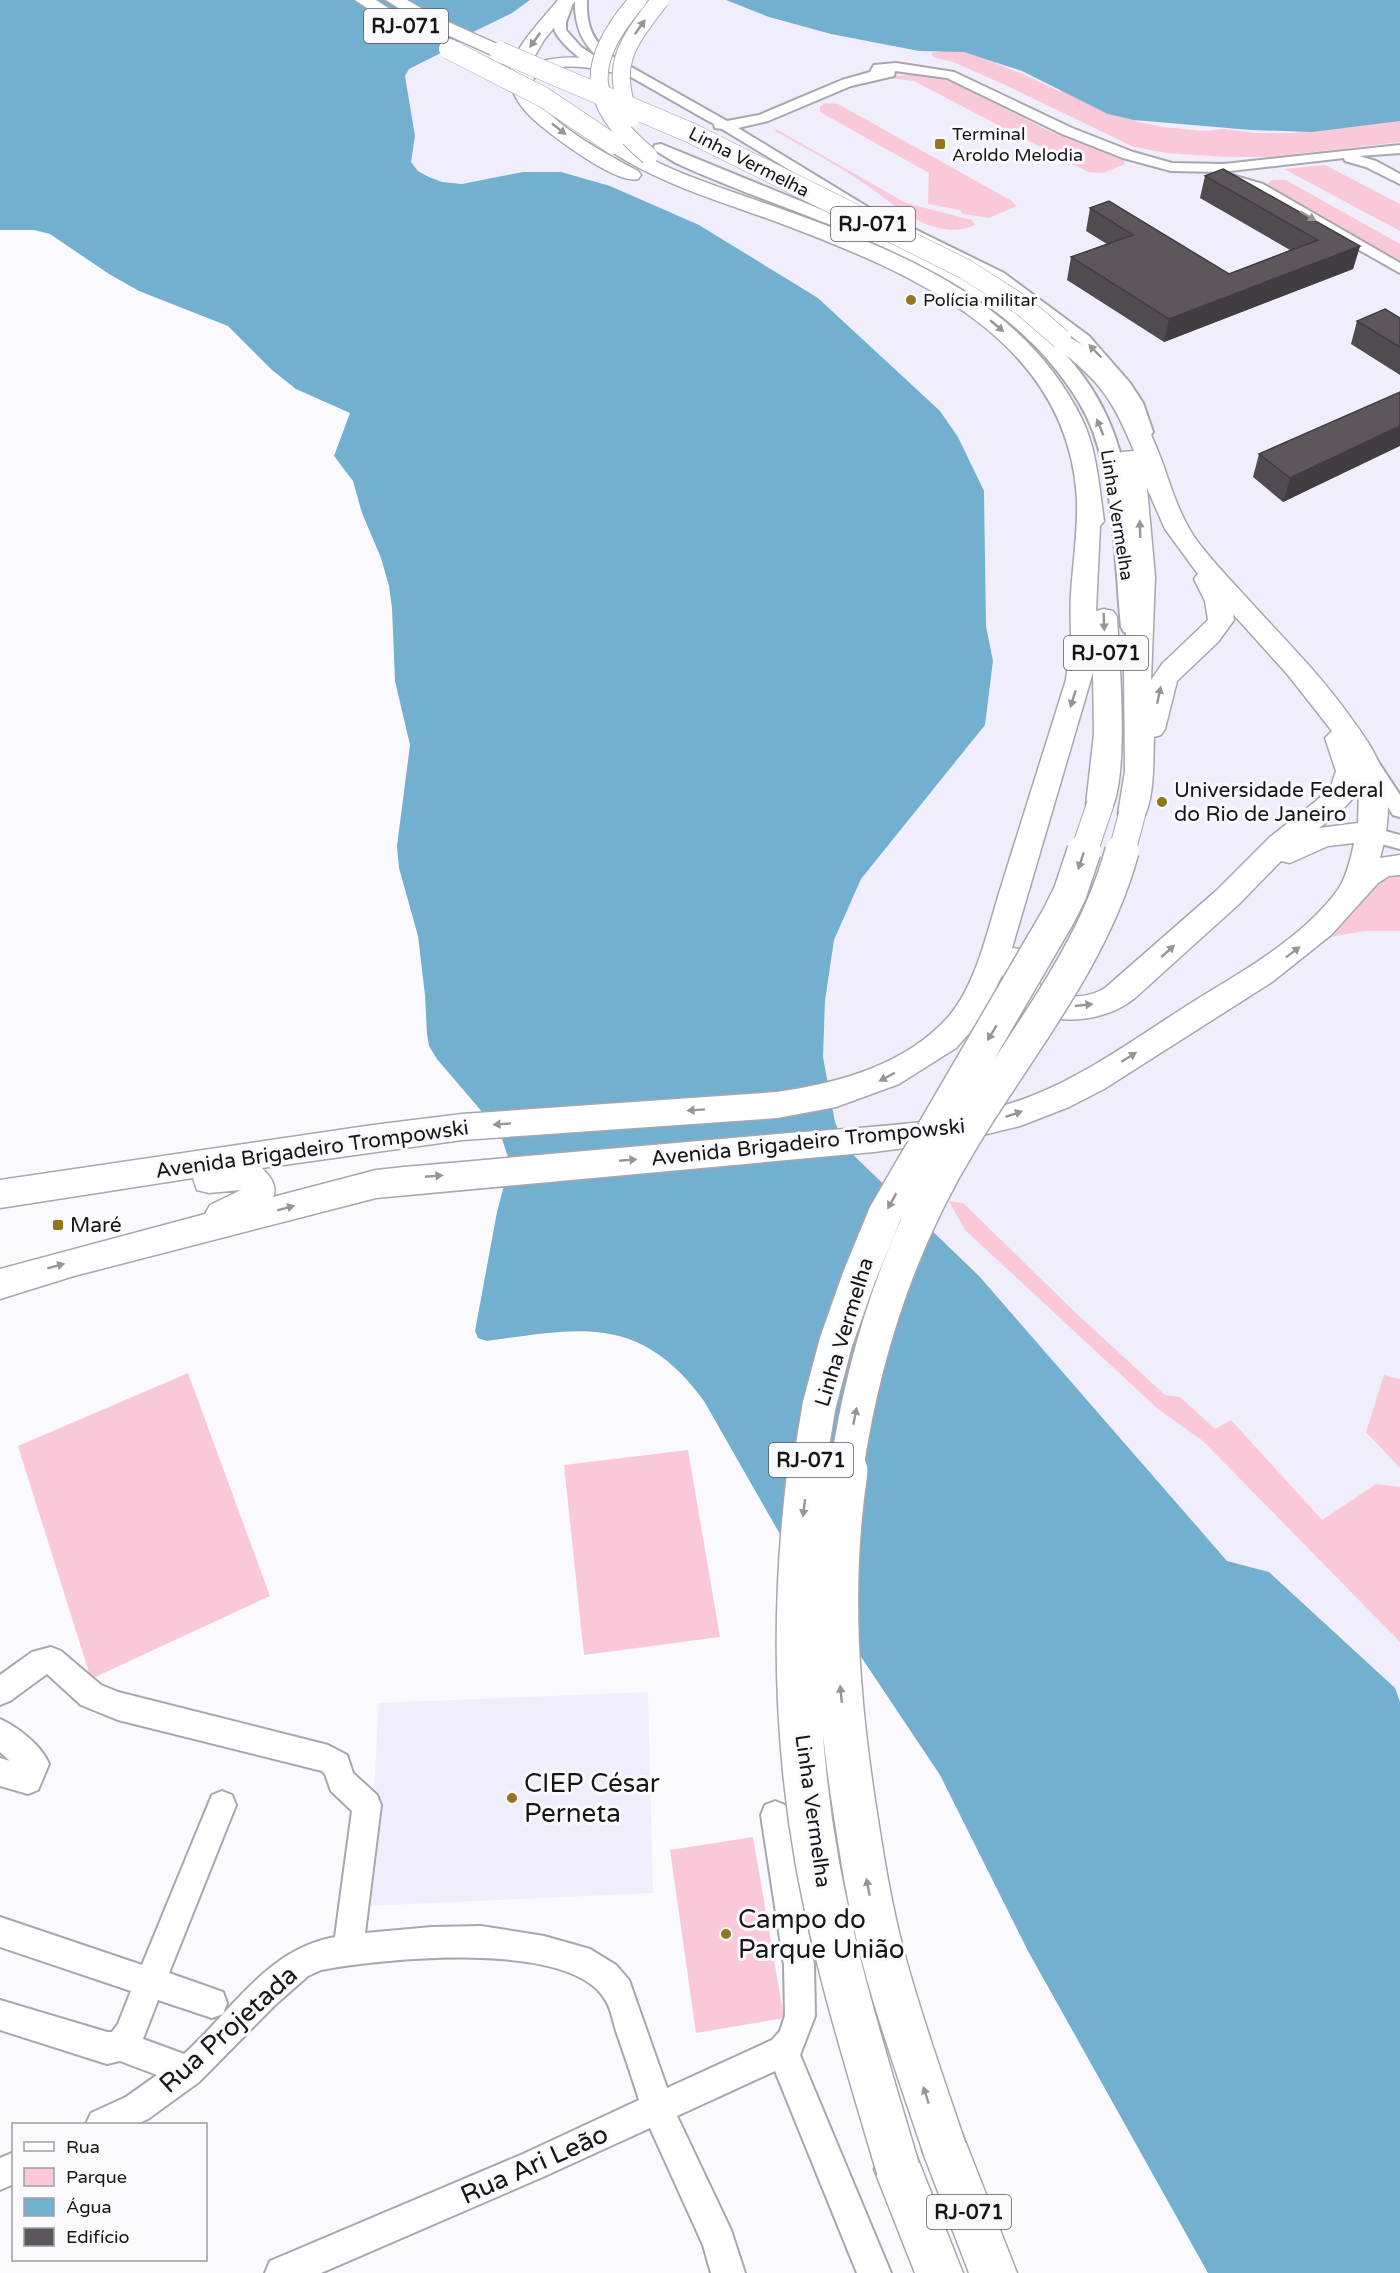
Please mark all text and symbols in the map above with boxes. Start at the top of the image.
road number: RJ-071 [364,9,448,43]
one-way arrow [634,20,646,36]
one-way arrow [529,32,541,48]
street label: Linha Vermelha [685,122,813,202]
one-way arrow [551,123,567,135]
place label: Terminal Aroldo Melodia [952,123,1083,166]
marker: Terminal Aroldo Melodia [933,137,947,151]
road number: RJ-071 [831,207,915,241]
one-way arrow [1300,211,1316,222]
place label: Polícia militar [923,289,1038,311]
marker: Polícia militar [904,293,918,307]
one-way arrow [989,319,1004,332]
one-way arrow [1089,344,1103,358]
one-way arrow [1095,418,1104,436]
street label: Linha Vermelha [1096,448,1138,582]
one-way arrow [1136,519,1145,538]
one-way arrow [1100,612,1109,631]
road number: RJ-071 [1064,636,1148,670]
one-way arrow [1155,685,1164,704]
one-way arrow [1068,691,1077,709]
place label: Universidade Federal do Rio de Janeiro [1174,778,1383,827]
marker: Universidade Federal do Rio de Janeiro [1155,795,1169,809]
one-way arrow [1076,852,1086,870]
one-way arrow [1160,944,1175,958]
one-way arrow [1286,946,1301,958]
one-way arrow [1075,1000,1094,1010]
one-way arrow [986,1025,997,1041]
one-way arrow [1121,1051,1137,1062]
one-way arrow [878,1072,895,1082]
one-way arrow [687,1106,706,1115]
one-way arrow [1005,1109,1023,1119]
street label: Avenida Brigadeiro Trompowski [650,1114,966,1171]
street label: Avenida Brigadeiro Trompowski [154,1115,470,1184]
one-way arrow [492,1119,511,1129]
one-way arrow [619,1155,638,1165]
one-way arrow [425,1171,444,1181]
one-way arrow [887,1193,897,1210]
one-way arrow [276,1202,295,1212]
place label: Maré [70,1213,122,1238]
marker: Maré [51,1218,65,1232]
street label: Linha Vermelha [810,1255,879,1410]
one-way arrow [47,1261,65,1271]
one-way arrow [851,1407,860,1426]
road number: RJ-071 [769,1443,853,1477]
one-way arrow [799,1498,809,1517]
one-way arrow [836,1684,846,1703]
street label: Linha Vermelha [789,1733,836,1889]
place label: CIEP César Perneta [524,1768,660,1829]
marker: CIEP César Perneta [505,1791,519,1805]
one-way arrow [863,1877,872,1896]
place label: Campo do Parque União [738,1904,905,1965]
marker: Campo do Parque União [719,1927,733,1941]
street label: Rua Projetada [153,1959,304,2100]
one-way arrow [921,2086,930,2104]
street label: Rua Ari Leão [456,2118,613,2211]
legend [12,2123,207,2261]
text: Rua [66,2136,100,2158]
text: Parque [66,2166,127,2188]
road number: RJ-071 [927,2195,1011,2229]
text: Água [66,2196,112,2218]
text: Edifício [66,2226,130,2248]

